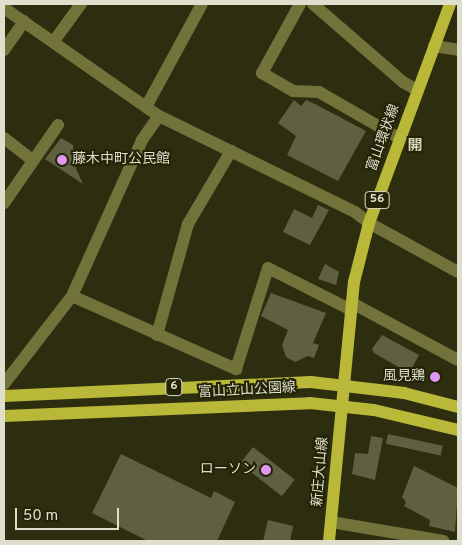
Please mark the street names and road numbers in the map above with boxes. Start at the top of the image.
street label: 富山環状線 [364,102,404,174]
road number: 56 [364,190,390,210]
road number: 6 [165,378,183,397]
street label: 富山立山公園線 [198,380,296,402]
street label: 新庄大山線 [310,436,332,508]

